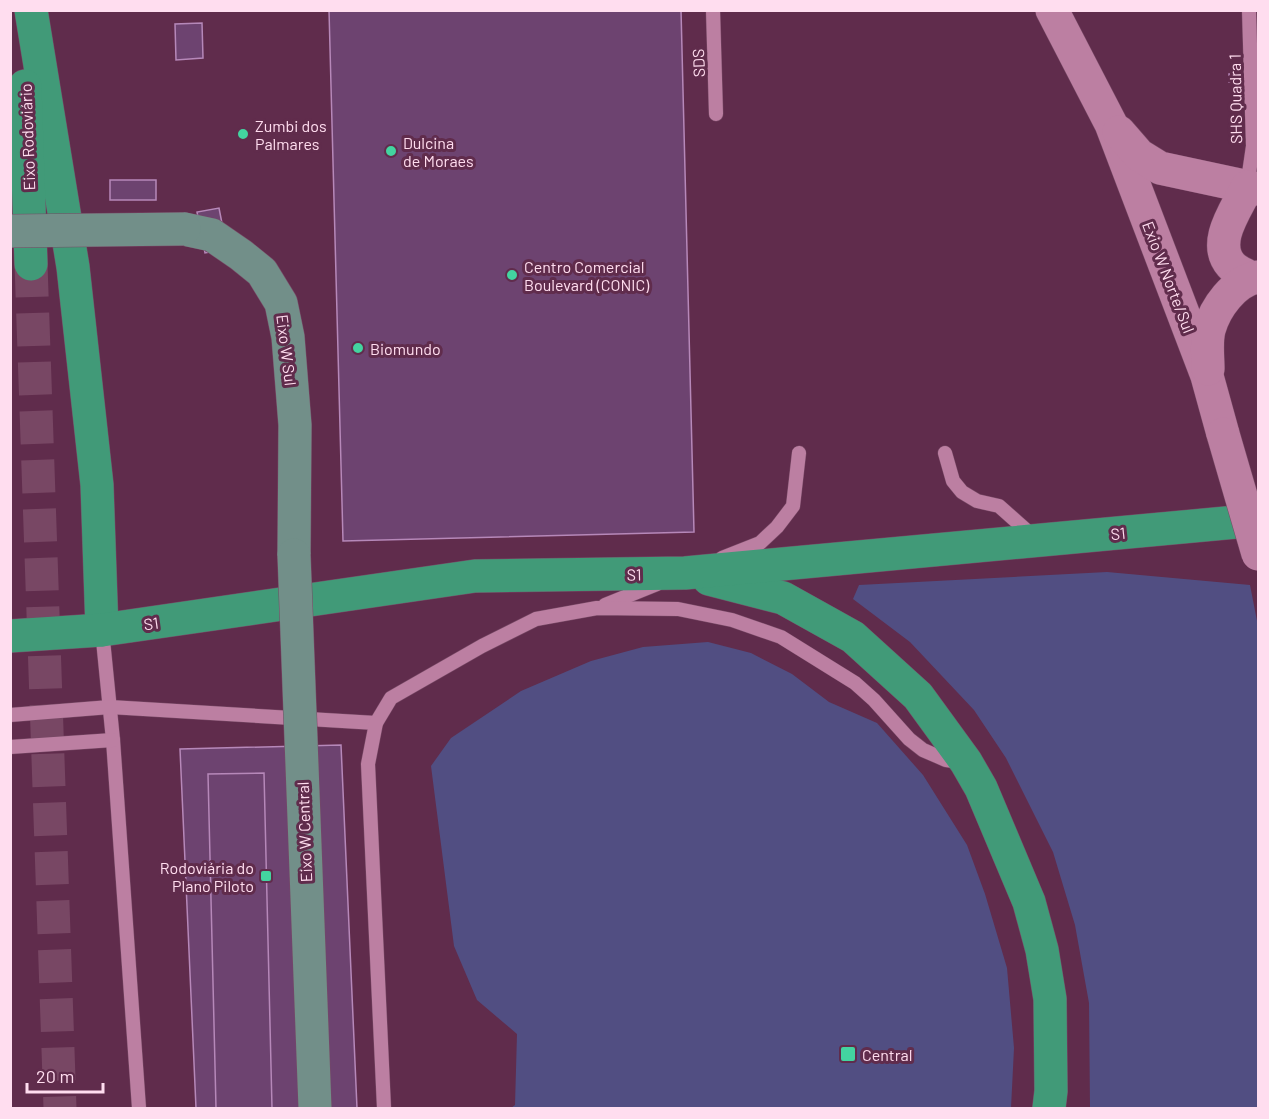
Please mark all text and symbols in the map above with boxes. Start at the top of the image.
street label: SDS [688,48,708,78]
street label: SHS Quadra 1 [1225,54,1245,144]
street label: Eixo Rodoviário [16,83,38,191]
place label: Zumbi dos Palmares [255,116,327,153]
marker: Zumbi dos Palmares [236,127,250,141]
place label: Dulcina de Moraes [403,133,474,170]
marker: Dulcina de Moraes [384,144,398,158]
street label: Exio W Norte/Sul [1139,218,1199,336]
place label: Centro Comercial Boulevard (CONIC) [524,257,650,294]
marker: Centro Comercial Boulevard (CONIC) [505,268,519,282]
street label: Eixo W Sul [273,313,301,387]
place label: Biomundo [370,339,441,358]
marker: Biomundo [351,341,365,355]
street label: S1 [1110,523,1126,543]
street label: S1 [626,564,642,584]
street label: S1 [142,613,160,633]
street label: Eixo W Central [293,781,315,883]
place label: Rodoviária do Plano Piloto [160,858,254,895]
marker: Rodoviária do Plano Piloto [259,869,273,883]
marker: Central [839,1045,857,1063]
place label: Central [862,1045,912,1064]
scale bar [27,1056,104,1094]
text: 20 m [36,1065,74,1087]

